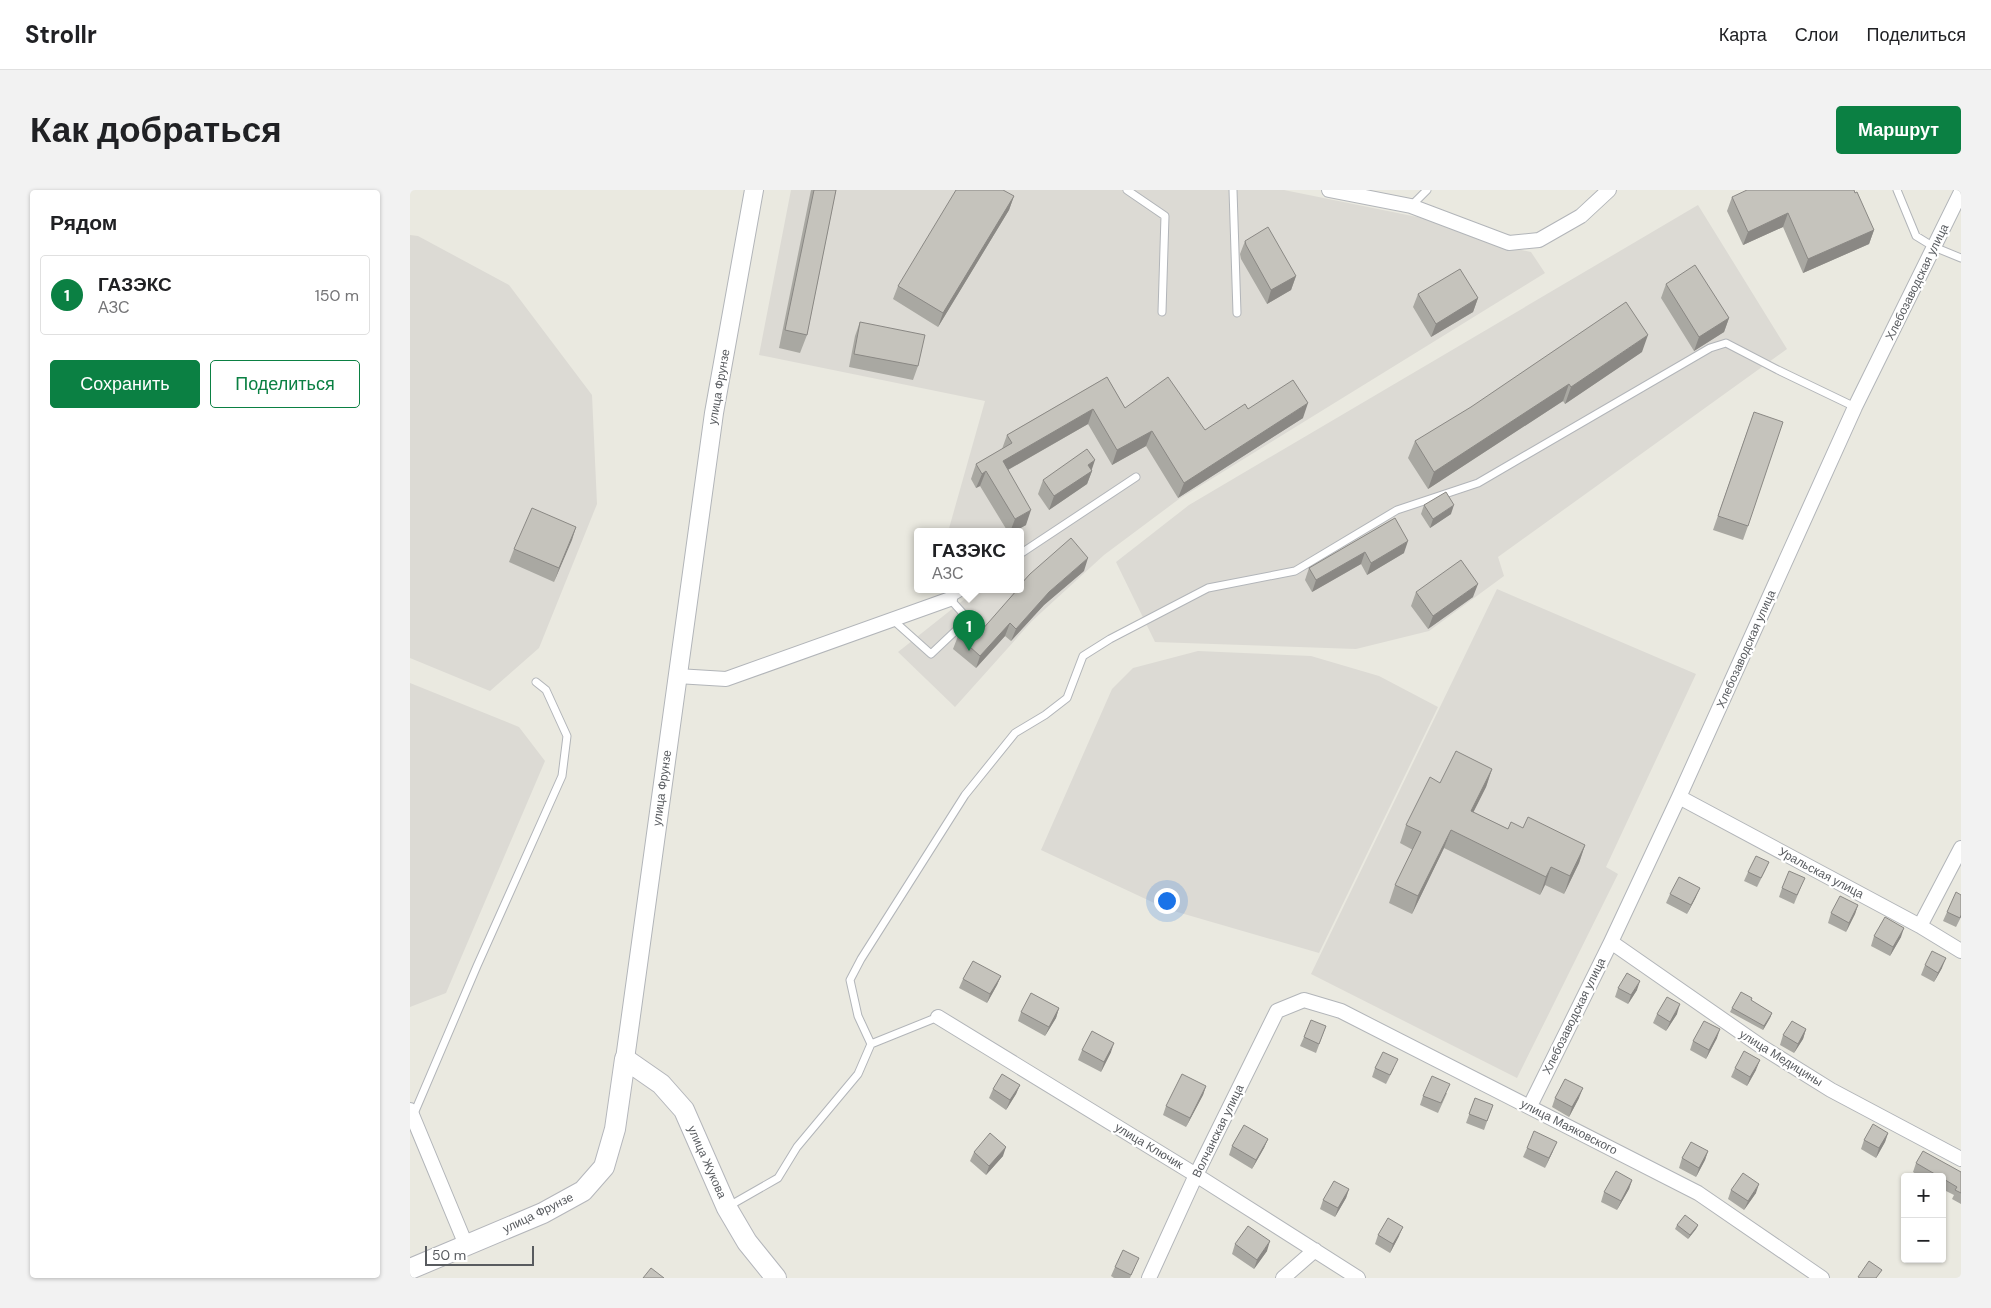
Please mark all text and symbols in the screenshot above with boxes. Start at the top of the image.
text: Strollr [25,19,97,50]
text: Карта [1719,23,1767,47]
text: Слои [1795,23,1839,47]
text: Поделиться [1867,23,1966,47]
button: Маршрут [1836,106,1961,154]
text: Как добраться [30,107,282,153]
text: Рядом [50,209,117,237]
street label: Хлебозаводская улица [1882,221,1952,343]
text: ГАЗЭКС [98,272,172,297]
text: 1 [64,285,70,306]
text: 150 m [315,285,359,306]
text: АЗС [98,297,130,318]
street label: улица Фрунзе [704,348,734,426]
button: Сохранить [50,360,200,408]
button: Поделиться [210,360,360,408]
popup [914,528,1024,593]
text: ГАЗЭКС [932,538,1006,563]
text: АЗС [932,563,964,584]
street label: Хлебозаводская улица [1713,587,1779,711]
pin: 1 [953,610,985,651]
street label: улица Фрунзе [649,749,675,827]
street label: Уральская улица [1775,844,1867,902]
your location [1154,888,1180,914]
street label: Хлебозаводская улица [1539,955,1609,1077]
street label: улица Медицины [1736,1026,1826,1090]
street label: Волчанская улица [1189,1082,1248,1180]
street label: улица Маяковского [1518,1096,1620,1158]
street label: улица Ключик [1112,1119,1187,1173]
street label: улица Жукова [684,1123,730,1201]
map controls [1901,1173,1946,1263]
button: + [1901,1173,1946,1218]
street label: улица Фрунзе [500,1189,576,1237]
button: − [1901,1218,1946,1263]
scale bar [425,1243,534,1266]
text: 50 m [432,1246,466,1264]

